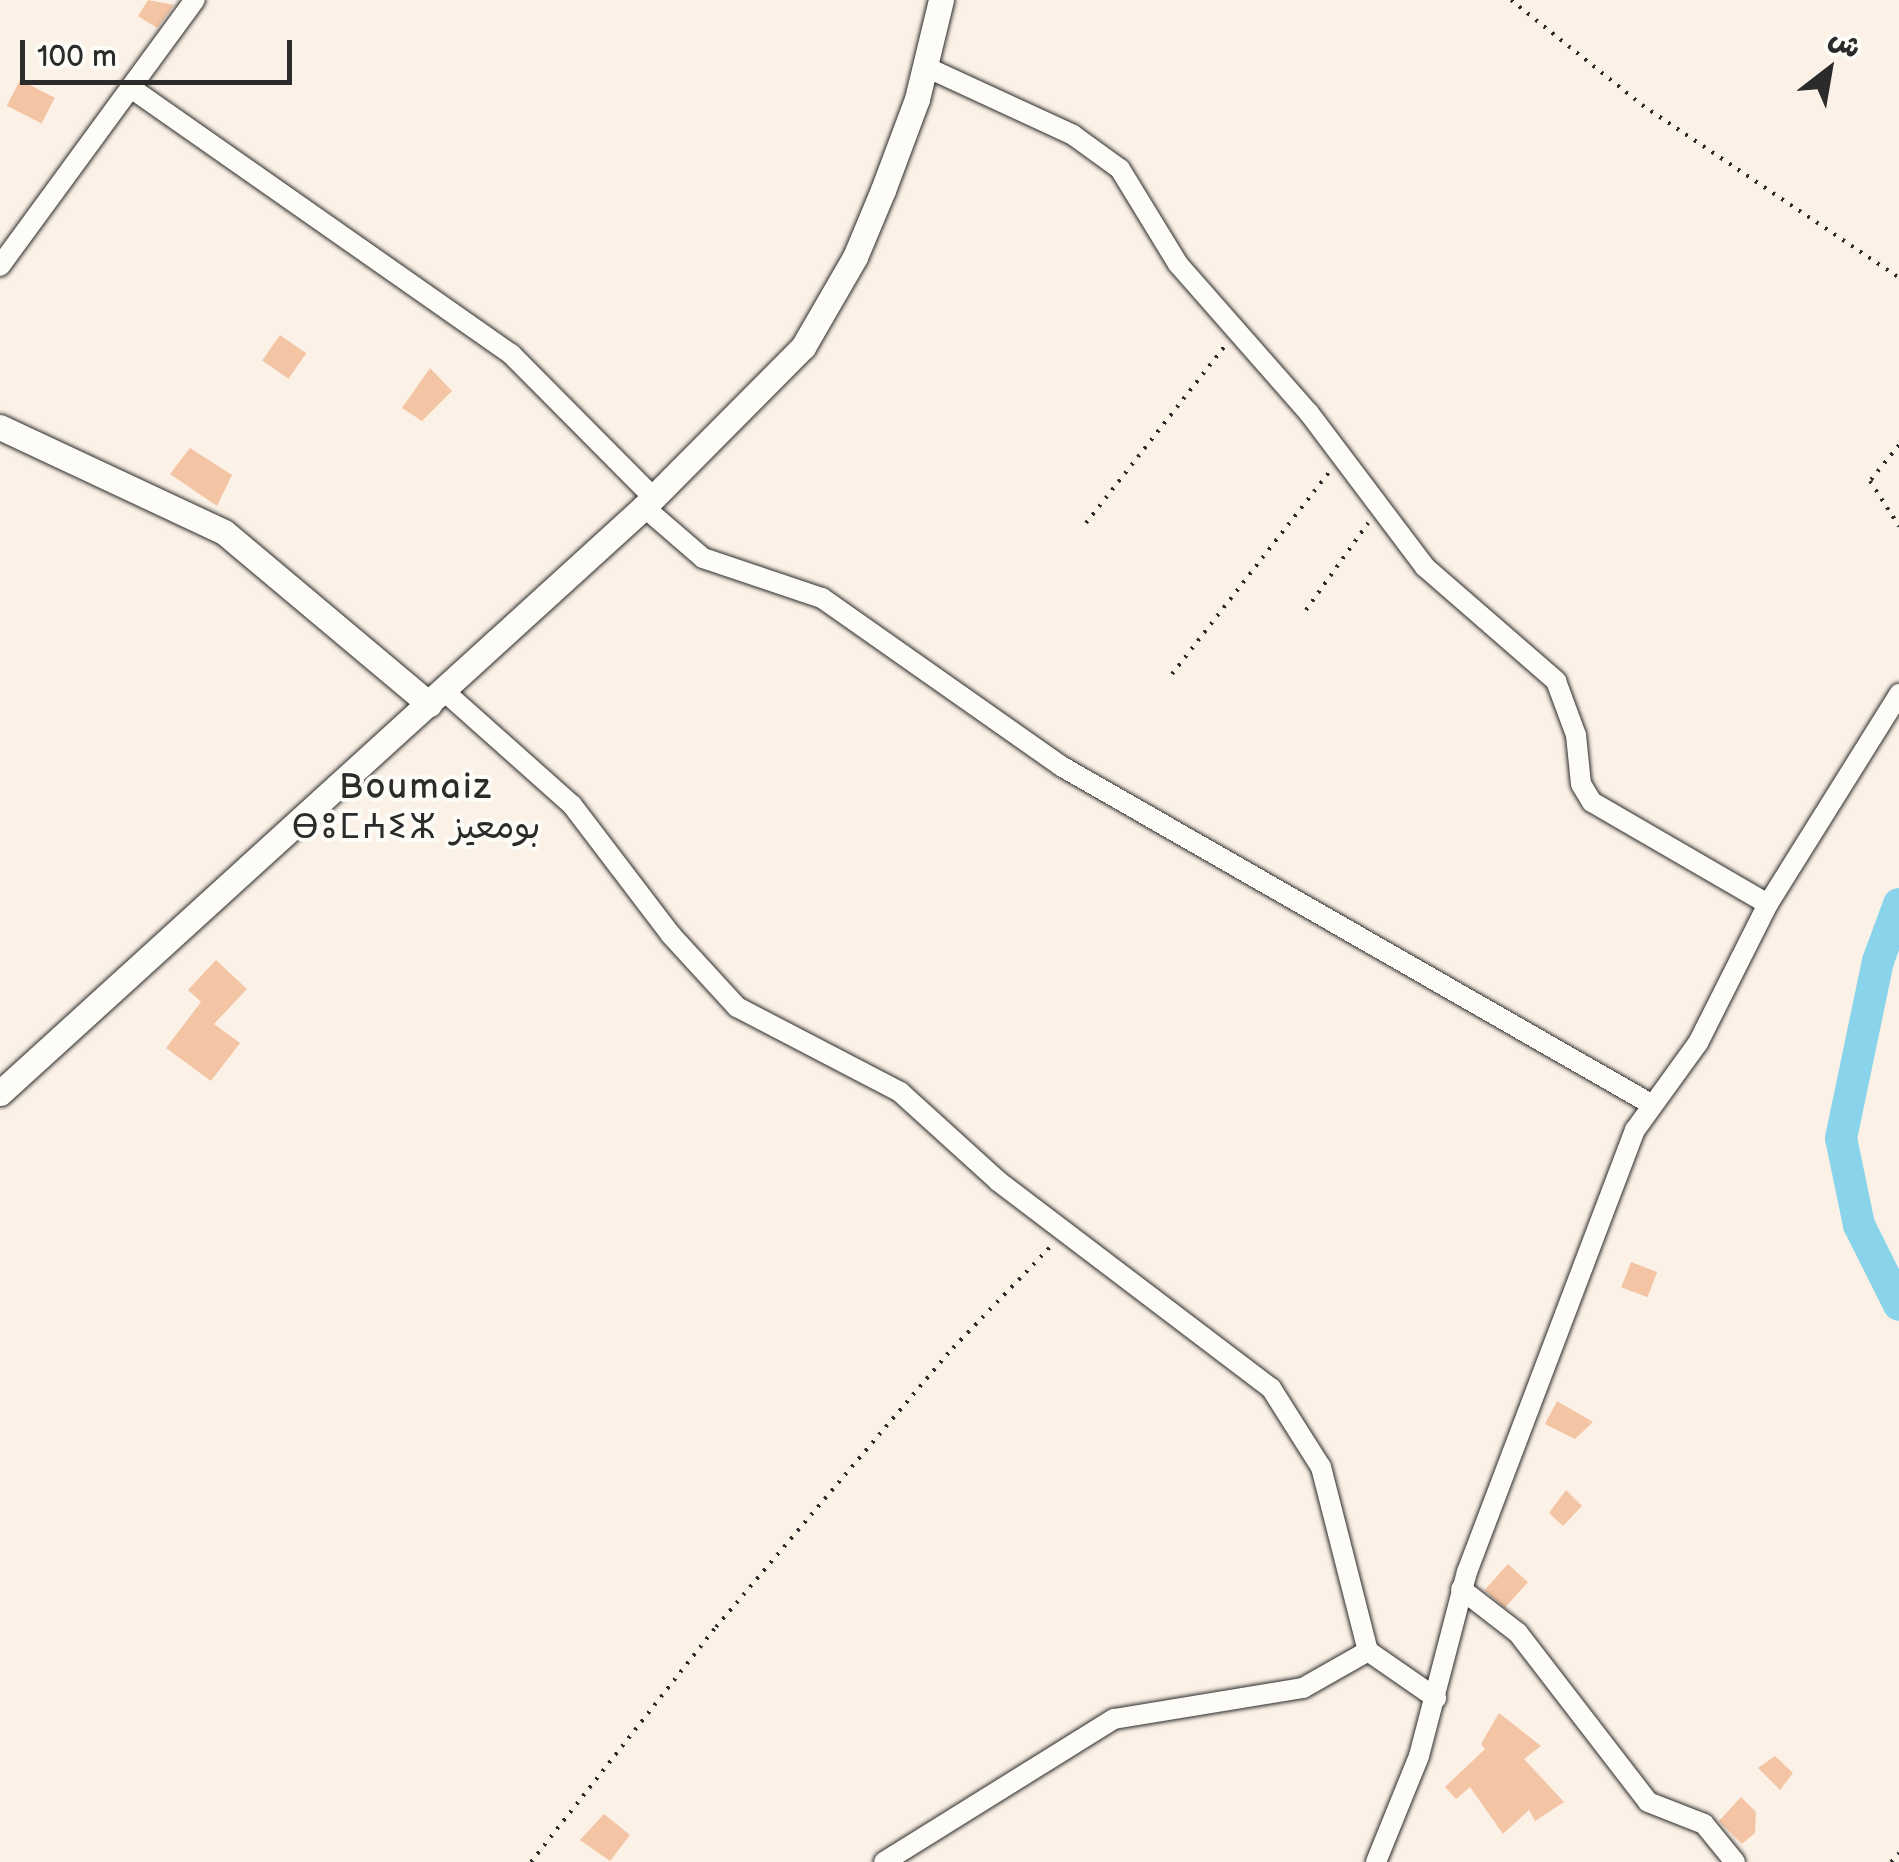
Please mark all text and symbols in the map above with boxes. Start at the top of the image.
scale bar [25,20,298,82]
north arrow [1779,20,1879,120]
text: ش [1823,22,1866,66]
text: 100 m [37,39,117,75]
district label: Boumaiz ⴱⵓⵎⵄⵉⵣ بومعيز [300,767,532,849]

